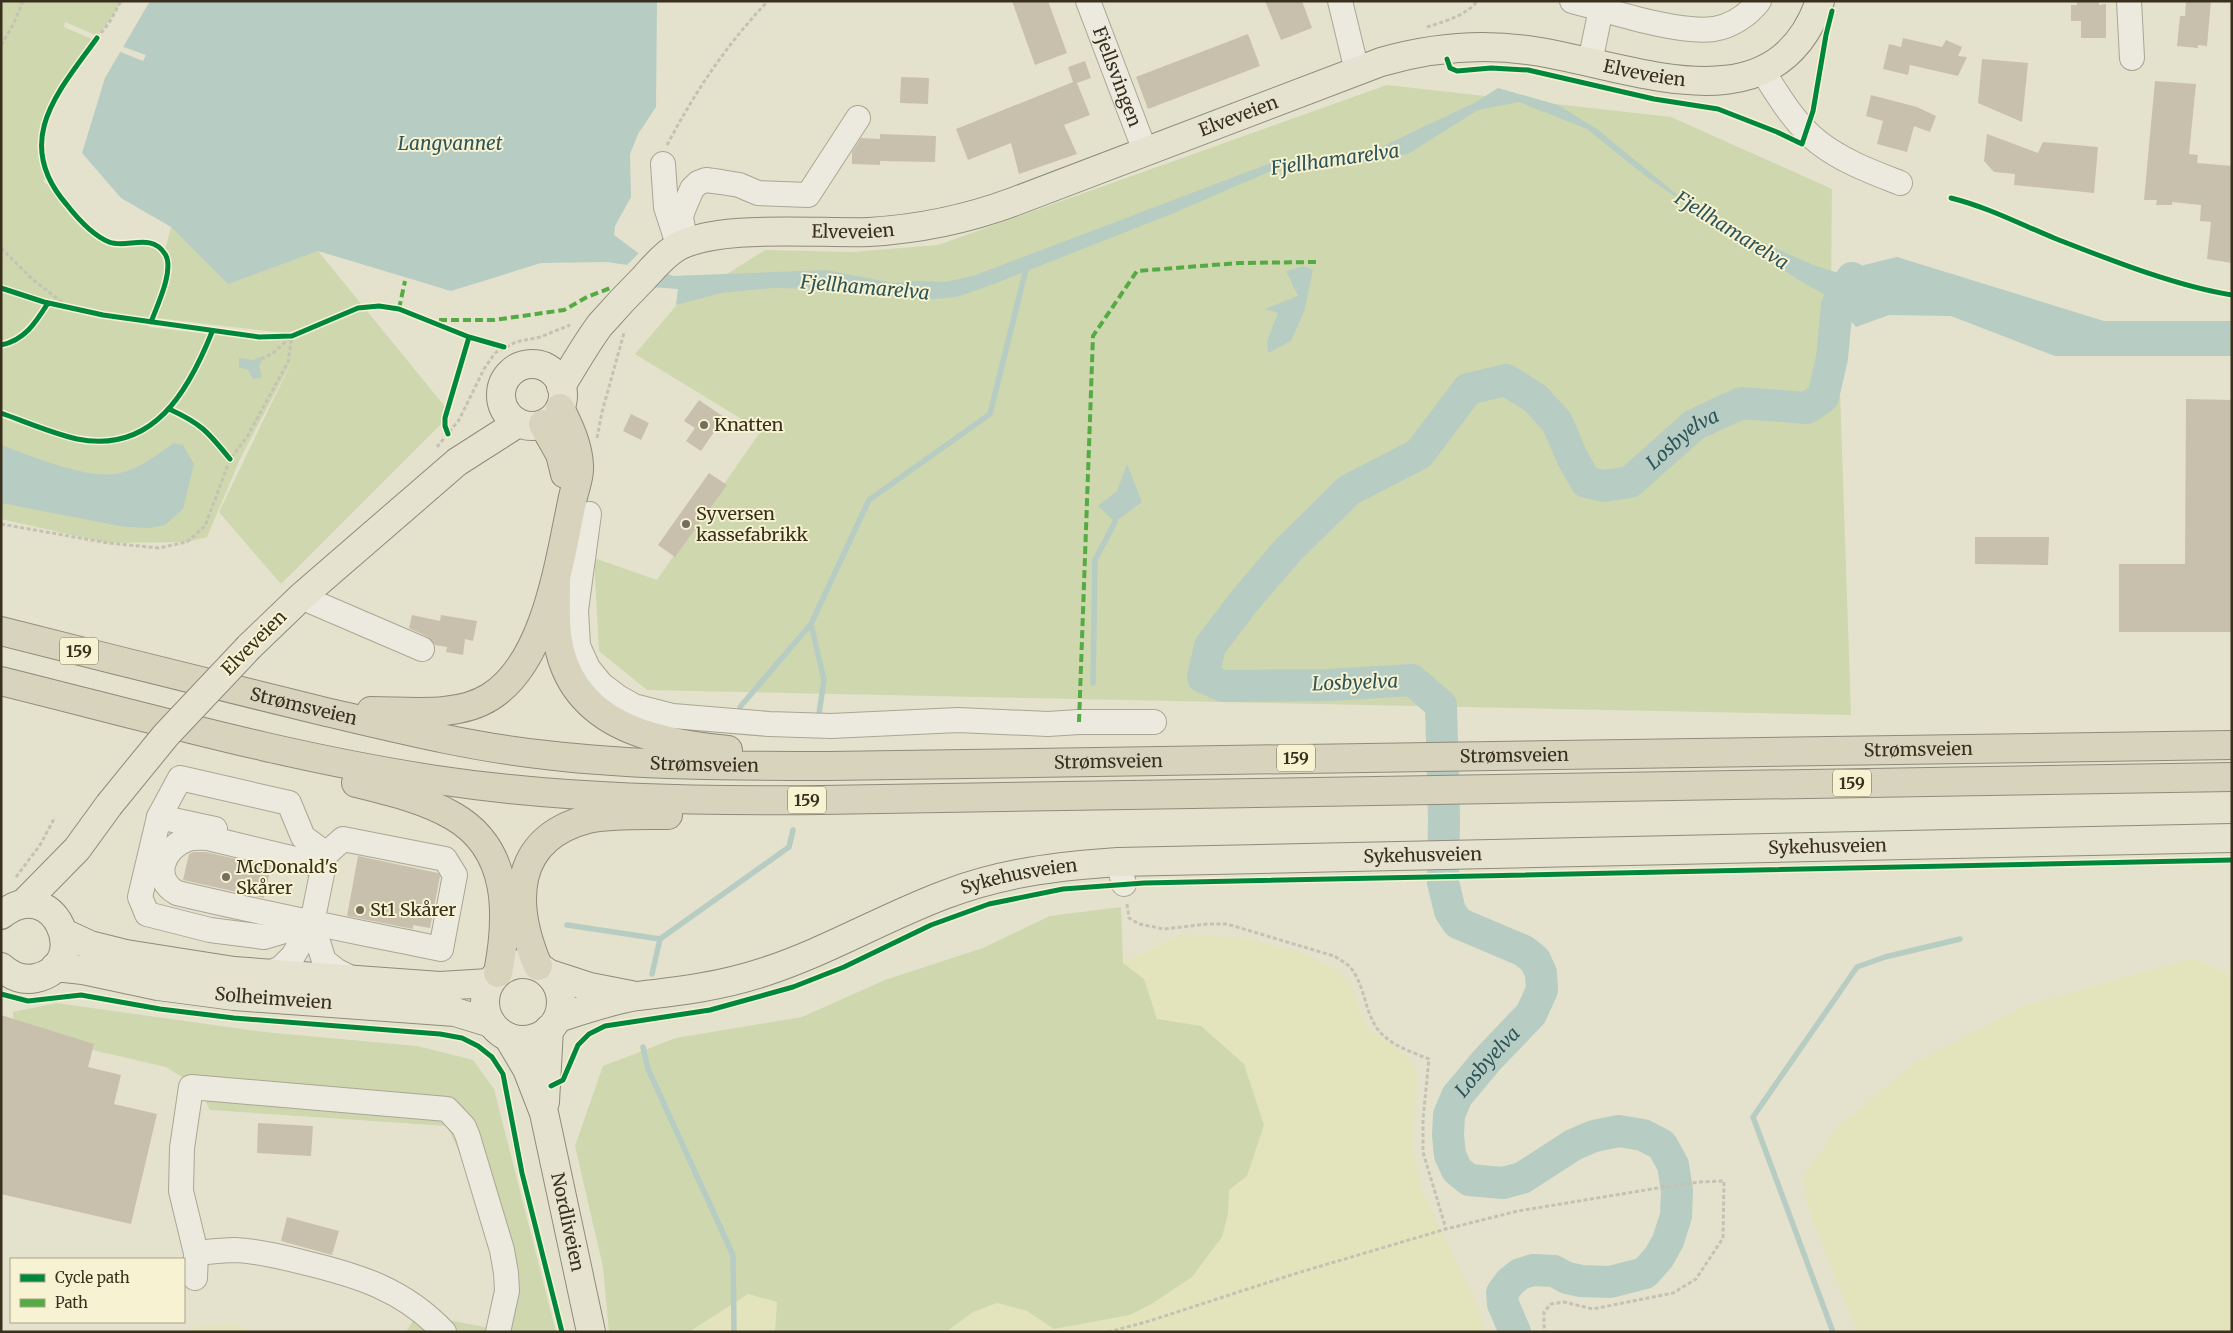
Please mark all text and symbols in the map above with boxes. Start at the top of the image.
street label: Fjellsvingen [1088,23,1147,130]
street label: Elveveien [1601,54,1687,91]
street label: Elveveien [1195,90,1281,141]
water label: Langvannet [398,131,503,155]
water label: Fjellhamarelva [1268,138,1401,180]
water label: Fjellhamarelva [1670,185,1793,275]
street label: Elveveien [811,218,895,243]
water label: Fjellhamarelva [798,269,931,305]
water label: Losbyelva [1641,403,1722,474]
place label: Knatten [714,413,784,436]
marker: Knatten [698,419,710,431]
place label: Syversen kassefabrikk [696,502,809,546]
marker: Syversen kassefabrikk [680,518,692,530]
street label: Elveveien [216,605,291,680]
road number: 159 [60,637,98,664]
water label: Losbyelva [1312,669,1399,695]
street label: Strømsveien [248,682,359,730]
street label: Strømsveien [1864,737,1973,762]
street label: Strømsveien [1460,743,1569,768]
road number: 159 [1277,744,1315,771]
street label: Strømsveien [1054,749,1163,774]
street label: Strømsveien [649,751,759,777]
road number: 159 [1833,770,1871,796]
road number: 159 [788,786,826,814]
street label: Sykehusveien [1768,833,1887,859]
street label: Sykehusveien [1363,842,1482,868]
street label: Sykehusveien [957,853,1078,899]
place label: McDonald's Skårer [236,855,338,899]
marker: McDonald's Skårer [220,871,232,883]
place label: St1 Skårer [370,898,456,921]
marker: St1 Skårer [354,904,366,916]
street label: Solheimveien [213,982,333,1014]
water label: Losbyelva [1449,1021,1525,1102]
street label: Nordliveien [546,1170,590,1274]
legend [10,1258,185,1323]
text: Cycle path [55,1268,130,1287]
text: Path [55,1293,88,1312]

